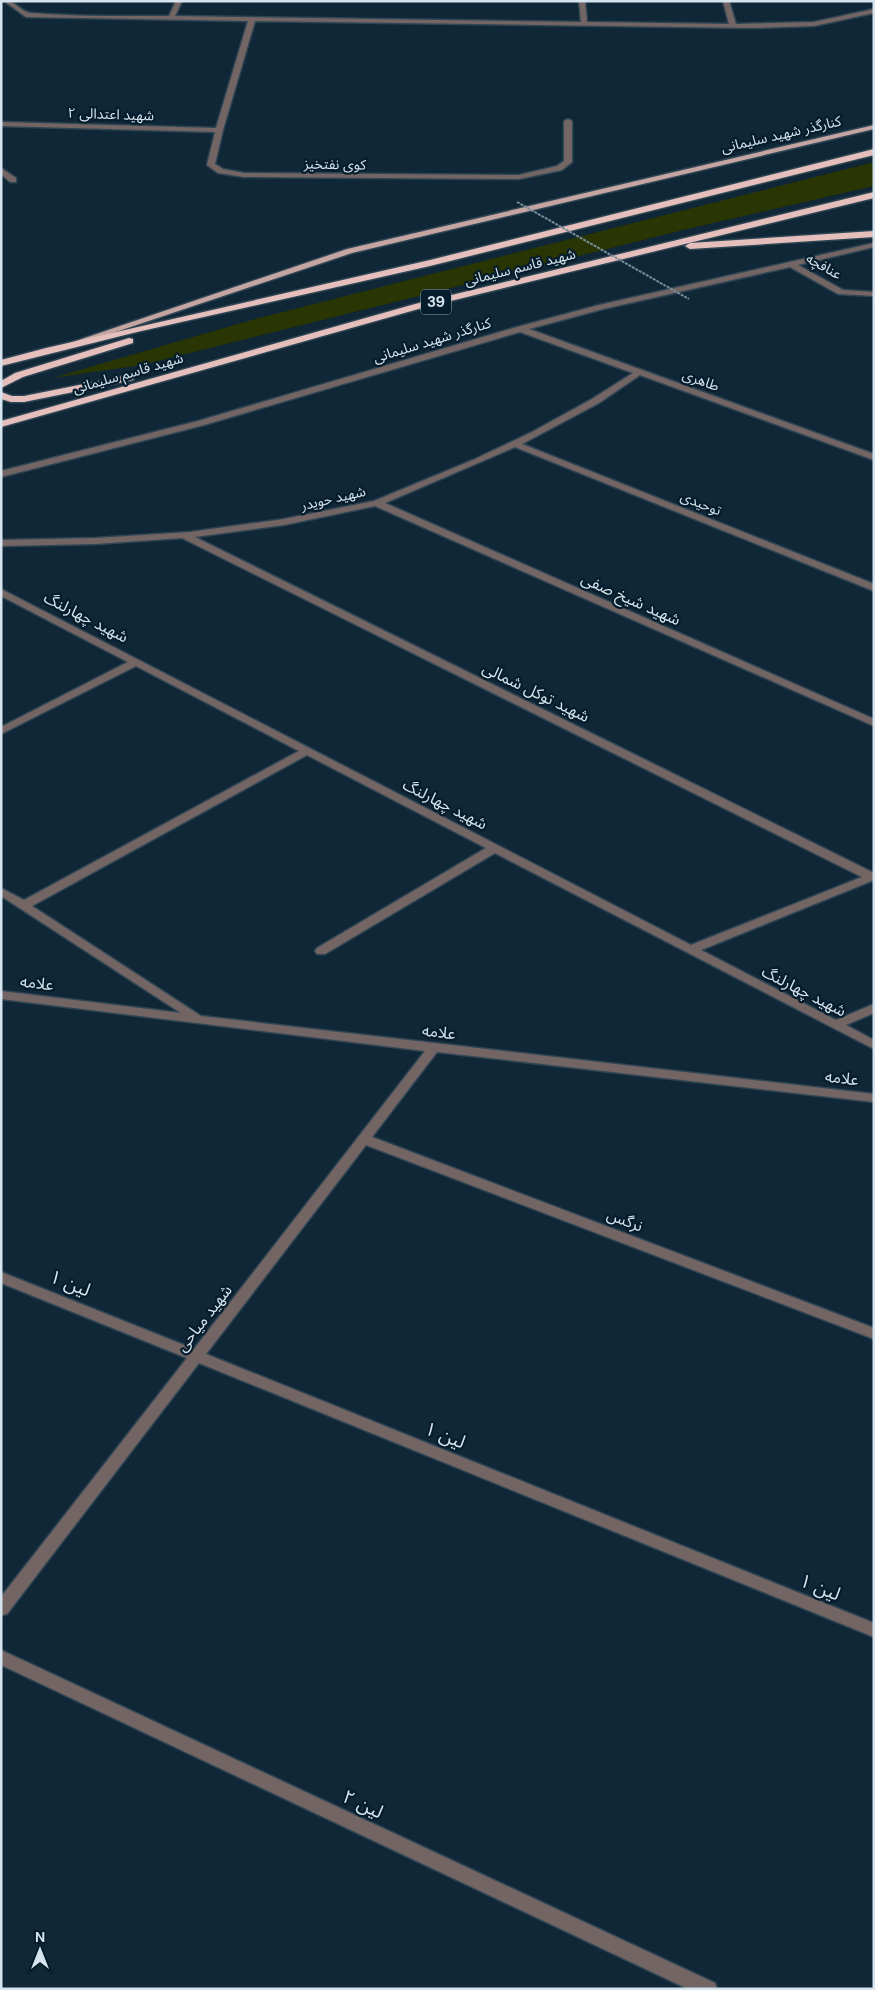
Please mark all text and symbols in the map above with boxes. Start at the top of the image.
street label: شهید اعتدالی ۲ [67,103,155,125]
street label: کنارگذر شهید سلیمانی [719,111,843,157]
street label: کوی نفتخیز [303,154,367,174]
street label: شهید قاسم سلیمانی [463,244,578,291]
street label: عنافچه [803,249,845,284]
road number: 39 [421,290,451,314]
street label: کنارگذر شهید سلیمانی [371,313,493,367]
street label: شهید قاسم سلیمانی [71,349,186,399]
street label: طاهری [680,365,722,395]
street label: شهید حویدر [298,482,367,514]
street label: توحیدی [678,487,724,519]
street label: شهید شیخ صفی [577,568,684,632]
street label: شهید چهارلنگ [40,587,132,647]
street label: شهید توکل شمالی [479,657,593,727]
street label: شهید چهارلنگ [399,774,491,834]
street label: شهید چهارلنگ [758,961,850,1021]
street label: علامه [19,971,55,995]
street label: علامه [421,1020,457,1044]
street label: علامه [824,1066,860,1090]
street label: نرگس [604,1204,646,1236]
street label: لین ۱ [46,1264,94,1302]
street label: شهید میاحی [171,1280,237,1356]
street label: لین ۱ [421,1416,469,1454]
street label: لین ۱ [796,1568,844,1606]
street label: لین ۲ [339,1784,387,1824]
north arrow [15,1925,65,1975]
text: N [35,1928,45,1946]

